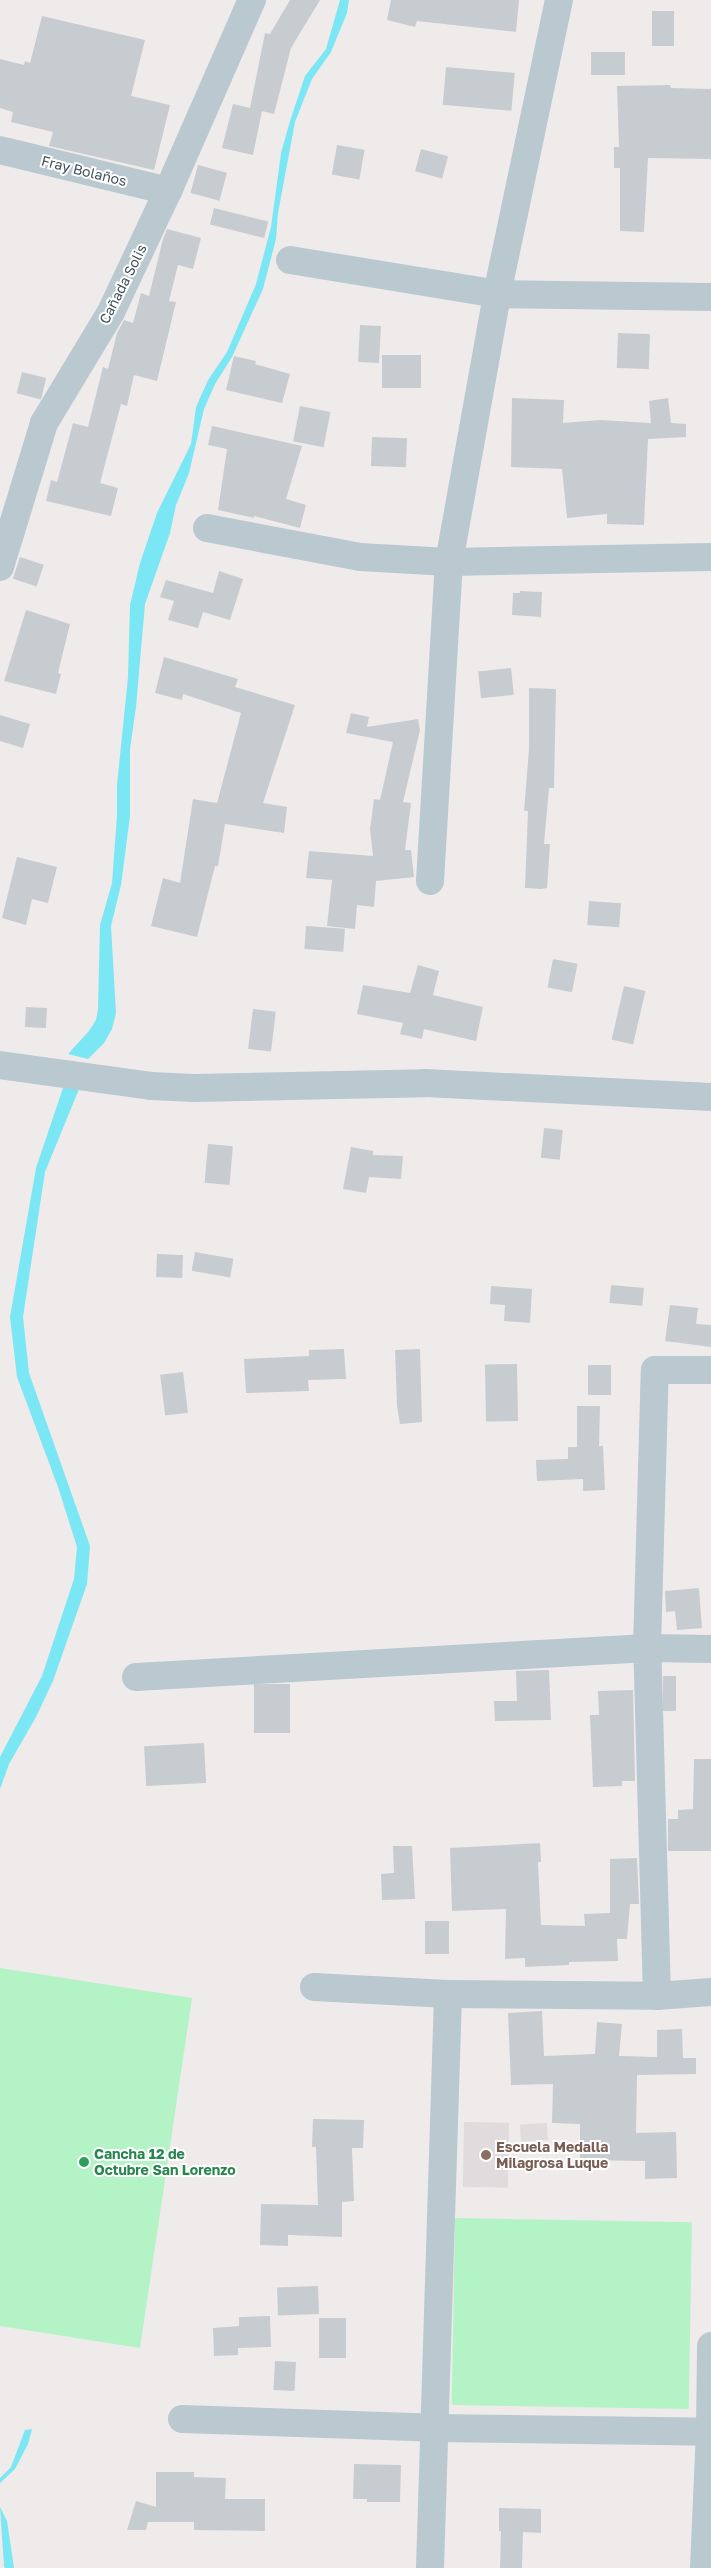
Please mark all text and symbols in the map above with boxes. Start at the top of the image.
street label: Fray Bolaños [40,152,128,190]
street label: Cañada Solis [96,241,150,327]
place label: Escuela Medalla Milagrosa Luque [496,2139,608,2172]
place label: Cancha 12 de Octubre San Lorenzo [94,2146,236,2178]
marker: Escuela Medalla Milagrosa Luque [480,2149,492,2161]
marker: Cancha 12 de Octubre San Lorenzo [78,2156,90,2168]

